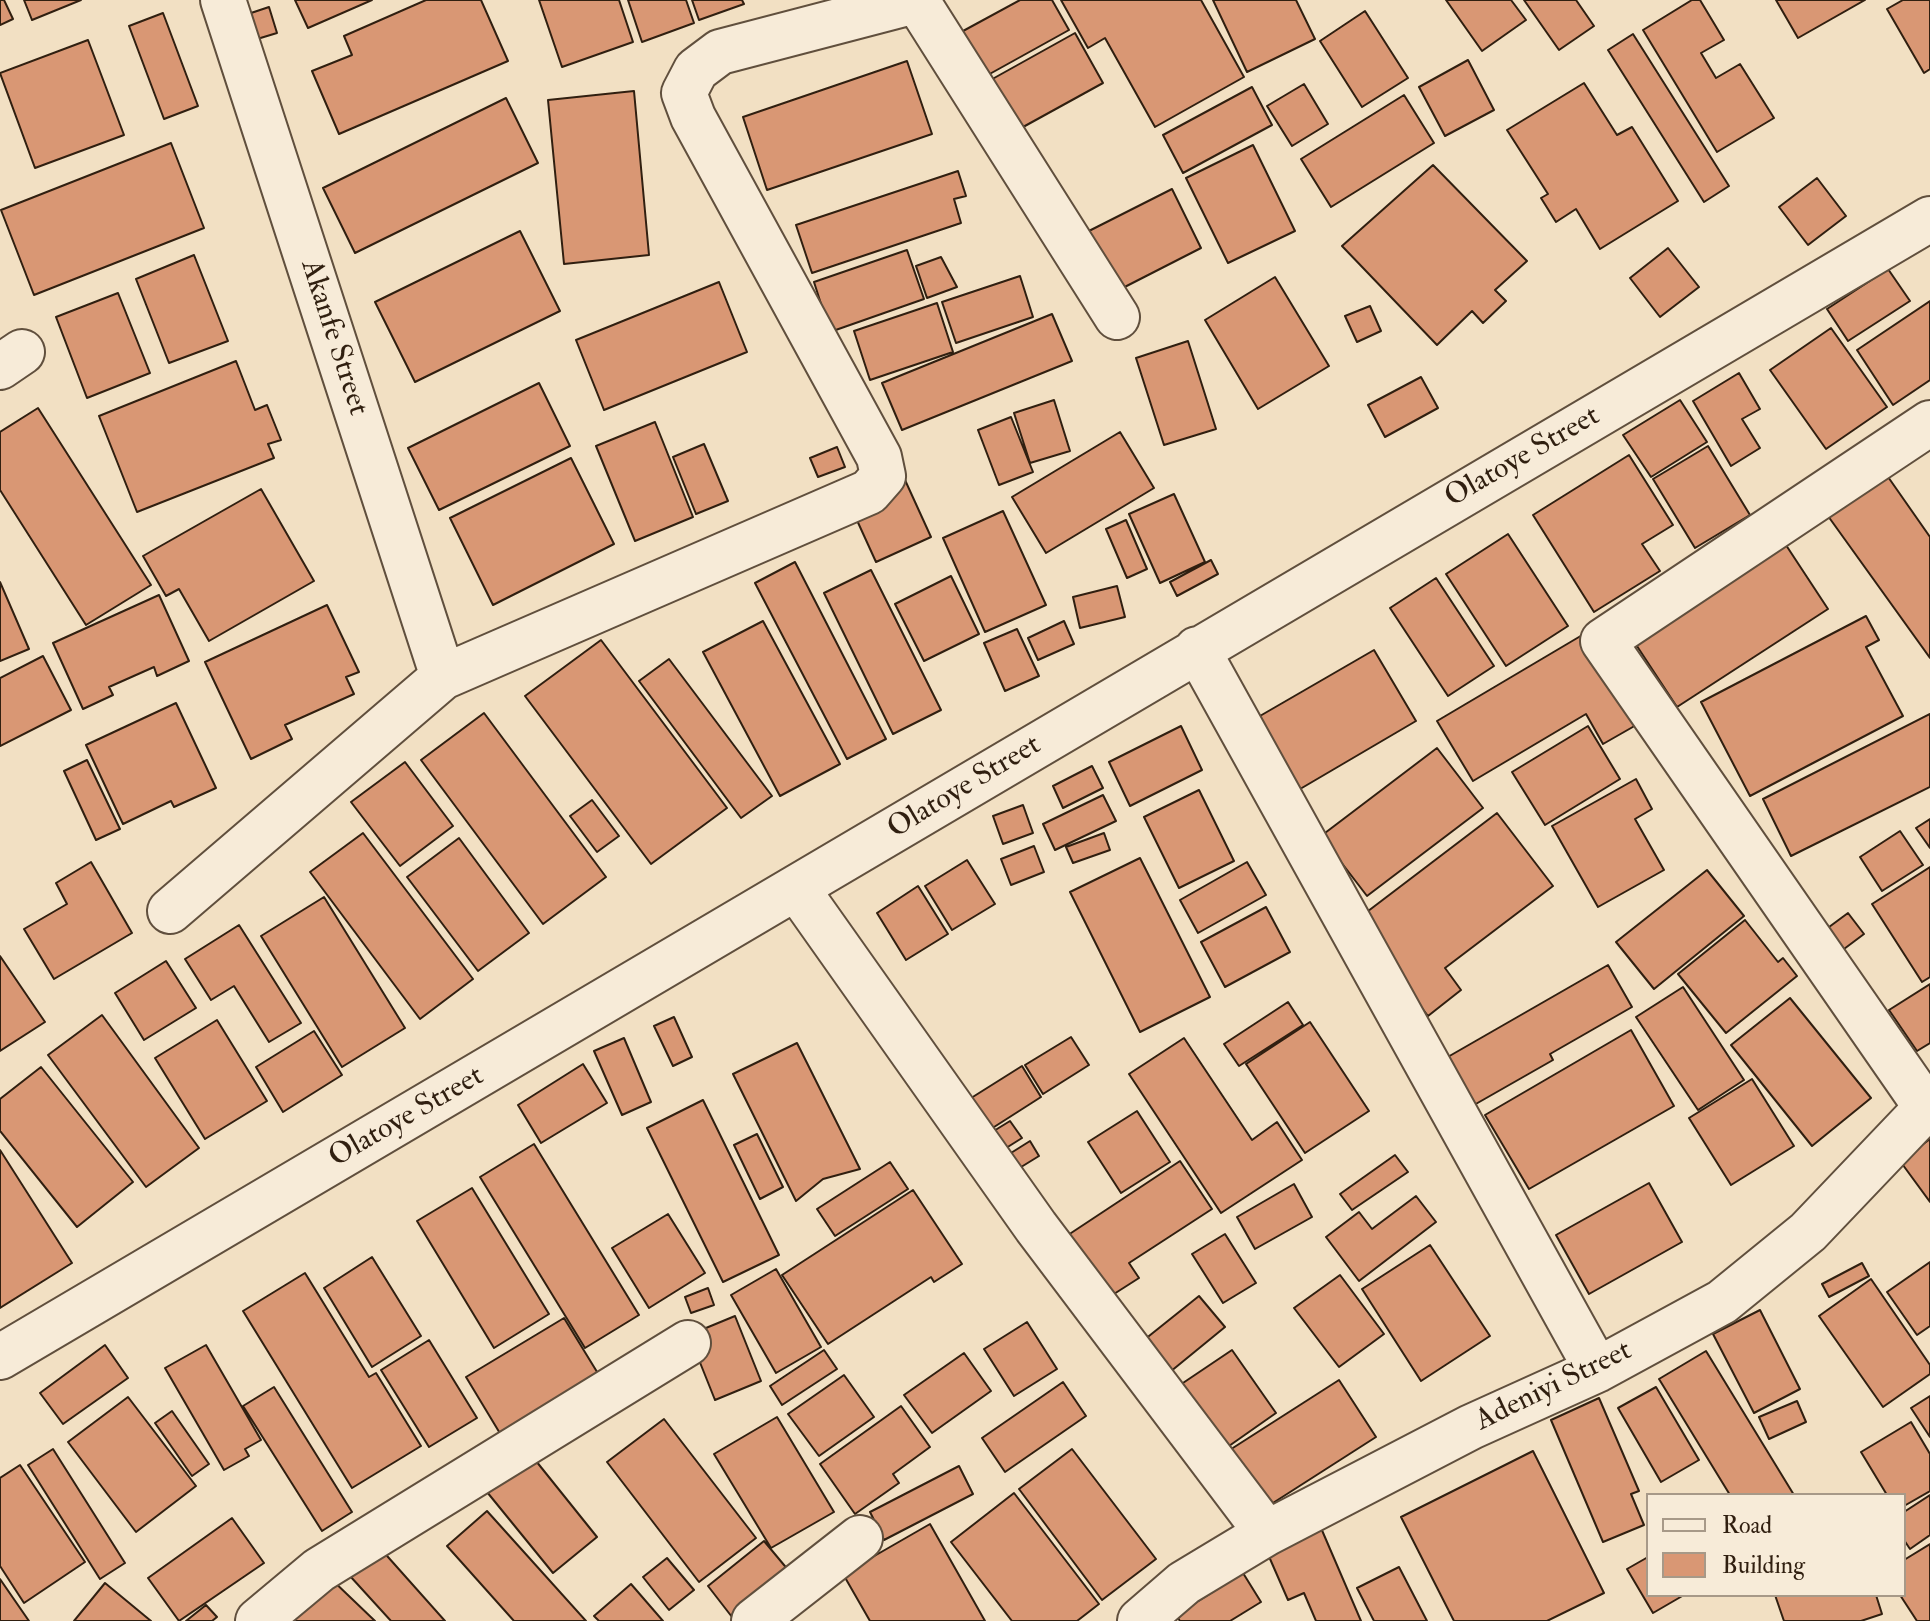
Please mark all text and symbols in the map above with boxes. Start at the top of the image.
street label: Akanfe Street [291,256,375,420]
street label: Olatoye Street [1439,399,1607,517]
street label: Olatoye Street [882,728,1048,848]
street label: Olatoye Street [323,1059,491,1177]
street label: Adeniyi Street [1470,1334,1638,1440]
legend [1646,1493,1906,1597]
text: Road [1722,1510,1772,1541]
text: Building [1722,1550,1805,1581]

